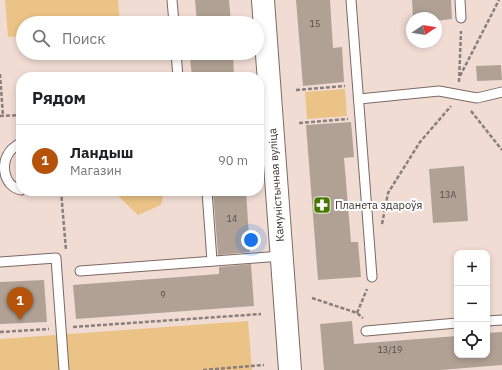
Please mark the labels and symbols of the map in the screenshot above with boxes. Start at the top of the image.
north arrow [406,12,442,48]
house number: 15 [310,18,320,29]
street label: Камуністычная вуліца [265,128,287,242]
house number: 13А [440,189,457,200]
pharmacy icon: Планета здароўя [312,195,332,215]
place label: Планета здароўя [335,198,422,212]
house number: 14 [227,213,237,224]
your location [241,230,261,250]
pin: 1 [7,287,33,320]
house number: 9 [160,289,166,300]
house number: 13/19 [377,344,403,355]

